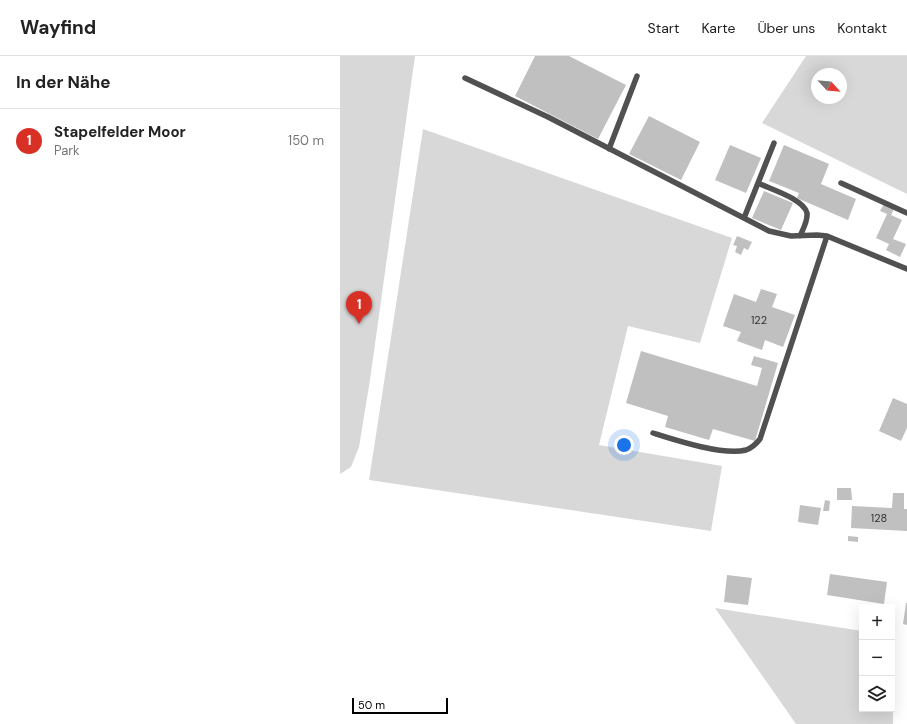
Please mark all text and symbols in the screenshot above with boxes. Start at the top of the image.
text: Wayfind [20,15,96,40]
text: Start [648,19,679,37]
text: Karte [701,19,735,37]
text: Über uns [757,19,815,37]
text: Kontakt [837,19,887,37]
north arrow [811,68,847,104]
text: In der Nähe [16,71,111,93]
text: Stapelfelder Moor [54,122,186,142]
text: 1 [27,132,31,149]
text: 150 m [288,132,324,149]
text: Park [54,142,80,159]
pin: 1 [346,291,372,324]
house number: 122 [751,313,767,327]
your location [614,435,634,455]
house number: 128 [871,511,887,525]
map controls [859,604,895,712]
button: + [859,604,895,640]
button: − [859,640,895,676]
button: layers [859,676,895,712]
scale bar [352,696,448,715]
text: 50 m [358,698,385,712]

